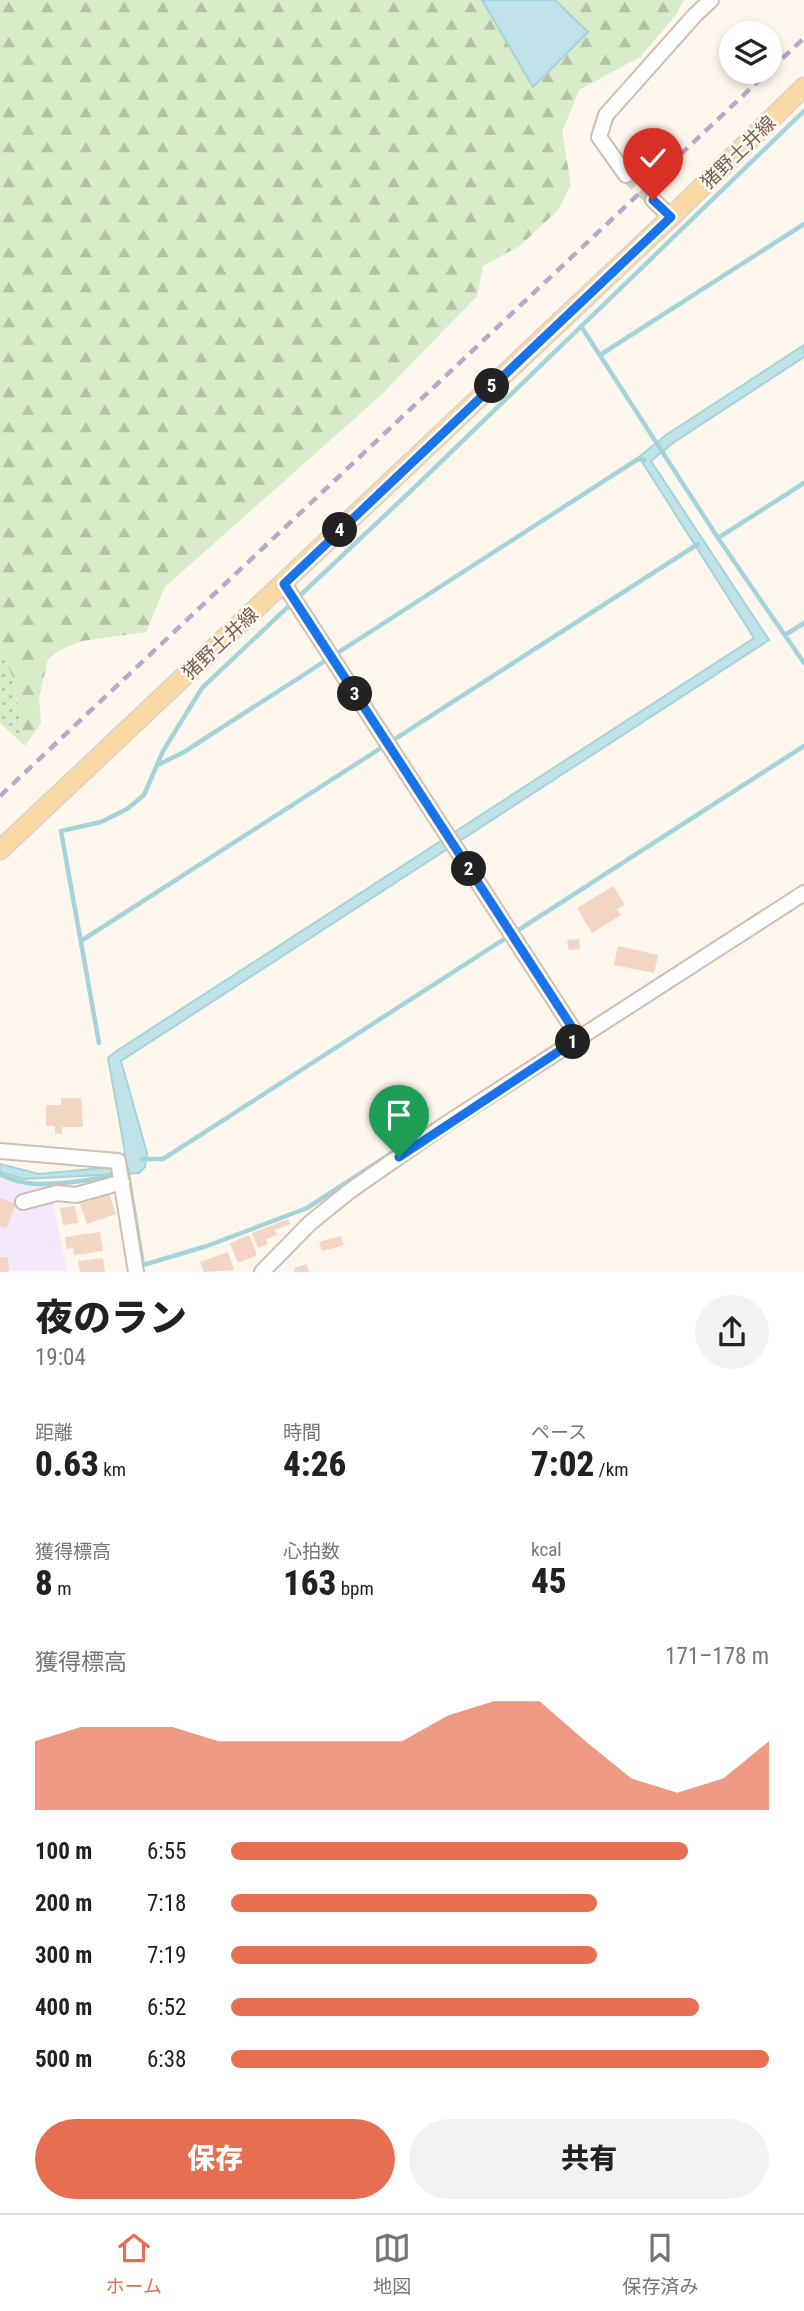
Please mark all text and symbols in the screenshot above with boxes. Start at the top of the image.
map controls [719,21,782,84]
button: layers [719,21,782,84]
street label: 猪野土井線 [696,111,781,194]
pin [623,128,683,200]
icon: check [634,139,672,177]
pin: 5 [475,368,510,404]
text: 5 [487,374,496,397]
pin: 4 [322,512,358,548]
text: 4 [335,518,344,541]
street label: 猪野土井線 [178,603,263,684]
pin: 3 [338,676,372,712]
text: 3 [350,682,359,705]
pin: 2 [452,852,486,886]
text: 2 [464,857,473,880]
pin: 1 [556,1024,590,1060]
text: 1 [568,1030,577,1053]
pin [369,1085,429,1157]
icon: arrive [380,1096,418,1134]
button: share [695,1295,769,1369]
text: 夜のラン [35,1296,187,1340]
text: 19:04 [35,1344,86,1371]
text: 距離 [35,1421,73,1444]
text: 時間 [283,1421,321,1444]
text: ペース [531,1421,587,1444]
text: 0.63 [35,1444,99,1485]
text: 4:26 [283,1444,346,1485]
text: 7:02 [531,1444,594,1485]
text: km [99,1458,126,1481]
text: /km [594,1458,629,1481]
text: kcal [531,1538,562,1561]
text: 獲得標高 [35,1540,111,1563]
text: 心拍数 [283,1540,340,1563]
text: 45 [531,1561,567,1602]
text: 8 [35,1563,53,1604]
text: 163 [283,1563,336,1604]
text: m [53,1577,71,1600]
text: bpm [336,1577,374,1600]
text: 171–178 m [665,1643,769,1670]
text: 獲得標高 [35,1649,127,1676]
text: 100 m [35,1838,92,1865]
text: 6:55 [147,1838,186,1865]
text: 200 m [35,1890,92,1917]
text: 7:18 [147,1890,186,1917]
text: 300 m [35,1942,92,1969]
text: 7:19 [147,1942,186,1969]
text: 400 m [35,1994,92,2021]
text: 6:52 [147,1994,186,2021]
text: 500 m [35,2046,92,2073]
text: 6:38 [147,2046,186,2073]
button: 保存 [35,2119,395,2199]
button: 共有 [409,2119,769,2199]
tab: ホーム [106,2229,162,2298]
tab: 地図 [373,2229,411,2298]
tab: 保存済み [622,2229,698,2298]

